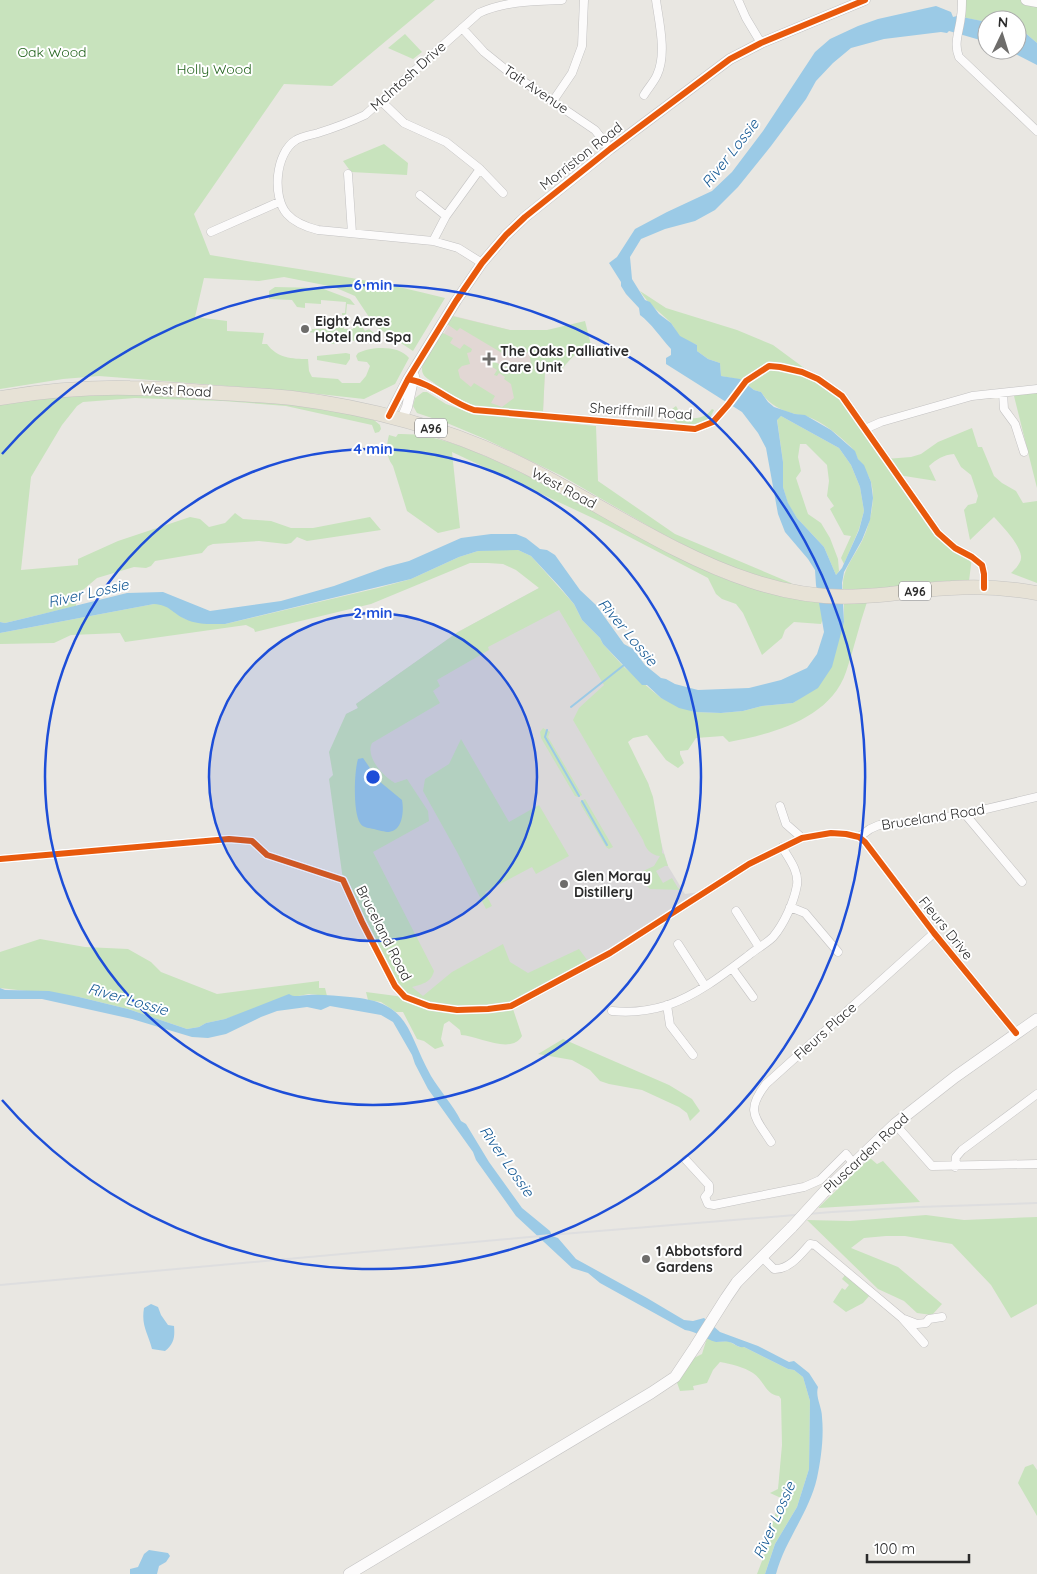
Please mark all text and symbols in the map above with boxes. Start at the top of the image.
north arrow [977,10,1027,60]
text: N [997,13,1009,31]
street label: McIntosh Drive [366,37,450,115]
park label: Oak Wood [17,43,87,61]
park label: Holly Wood [176,60,252,78]
street label: Tait Avenue [500,61,572,117]
water label: River Lossie [697,114,763,191]
street label: Morriston Road [536,118,626,194]
text: 6 min [354,275,392,294]
place label: Eight Acres Hotel and Spa [315,312,411,346]
marker: Eight Acres Hotel and Spa [299,323,311,335]
place label: The Oaks Palliative Care Unit [500,342,629,376]
marker: The Oaks Palliative Care Unit [482,352,496,366]
street label: West Road [140,379,212,401]
street label: Sheriffmill Road [589,398,693,424]
road number: A96 [415,418,447,438]
text: 4 min [353,439,393,458]
street label: West Road [528,463,600,513]
water label: River Lossie [46,574,131,612]
road number: A96 [899,582,931,600]
water label: River Lossie [594,594,662,670]
text: 2 min [353,603,393,622]
centre of rings [364,768,382,786]
street label: Bruceland Road [880,800,986,834]
place label: Glen Moray Distillery [574,867,651,901]
marker: Glen Moray Distillery [558,878,570,890]
street label: Bruceland Road [352,882,416,984]
street label: Fleurs Drive [915,893,977,963]
water label: River Lossie [86,979,171,1020]
street label: Fleurs Place [790,998,860,1064]
street label: Pluscarden Road [820,1109,912,1197]
water label: River Lossie [476,1122,539,1201]
place label: 1 Abbotsford Gardens [656,1242,742,1276]
marker: 1 Abbotsford Gardens [640,1253,652,1265]
water label: River Lossie [749,1478,800,1561]
scale bar [867,1532,970,1564]
text: 100 m [874,1539,915,1558]

